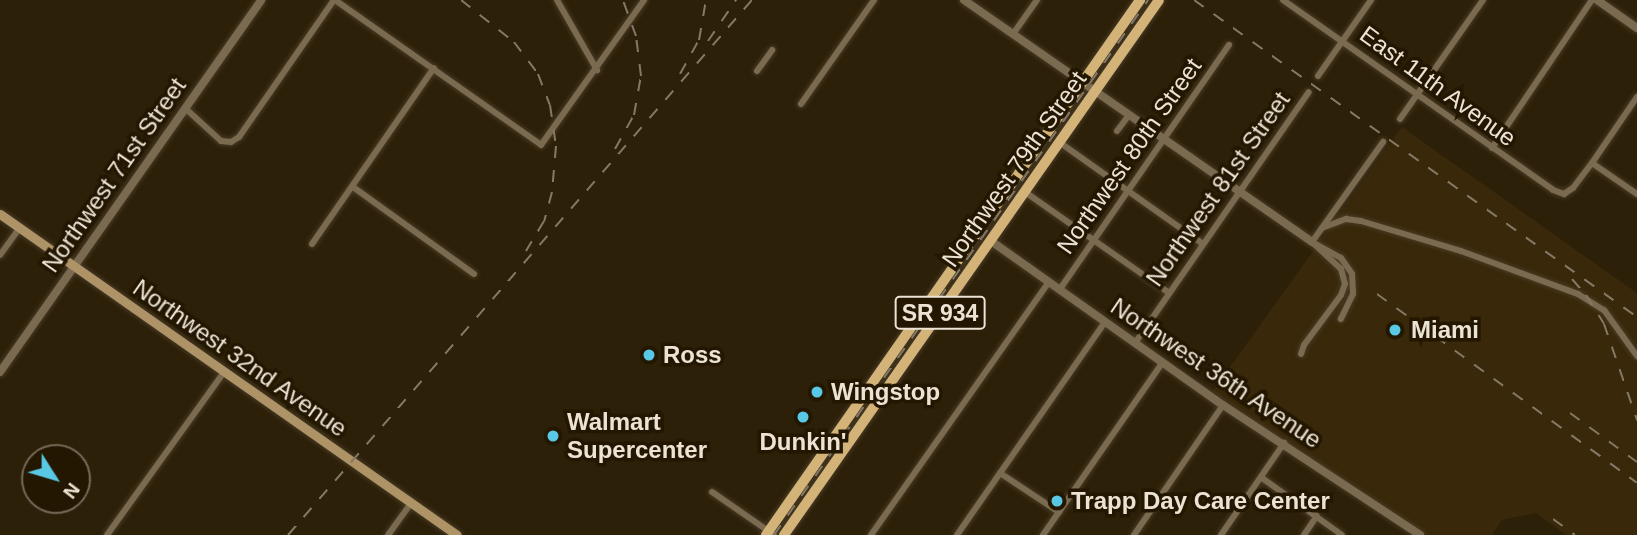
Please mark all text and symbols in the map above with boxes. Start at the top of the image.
street label: East 11th Avenue [1354,19,1522,153]
street label: Northwest 80th Street [1051,53,1207,259]
street label: Northwest 79th Street [936,66,1092,272]
street label: Northwest 71st Street [36,72,192,278]
street label: Northwest 81st Street [1140,86,1296,292]
street label: Northwest 32nd Avenue [127,273,353,443]
street label: Northwest 36th Avenue [1105,291,1327,455]
road number: SR 934 [894,294,986,332]
place label: Miami [1411,316,1479,344]
marker: Miami [1385,320,1405,340]
place label: Ross [663,341,722,369]
marker: Ross [641,347,657,363]
place label: Wingstop [831,378,940,406]
marker: Wingstop [809,384,825,400]
place label: Walmart Supercenter [567,408,707,464]
marker: Dunkin' [795,409,811,425]
marker: Walmart Supercenter [545,428,561,444]
place label: Dunkin' [759,428,847,456]
north arrow [21,444,91,514]
text: N [59,479,84,503]
place label: Trapp Day Care Center [1071,487,1330,515]
marker: Trapp Day Care Center [1049,493,1065,509]

